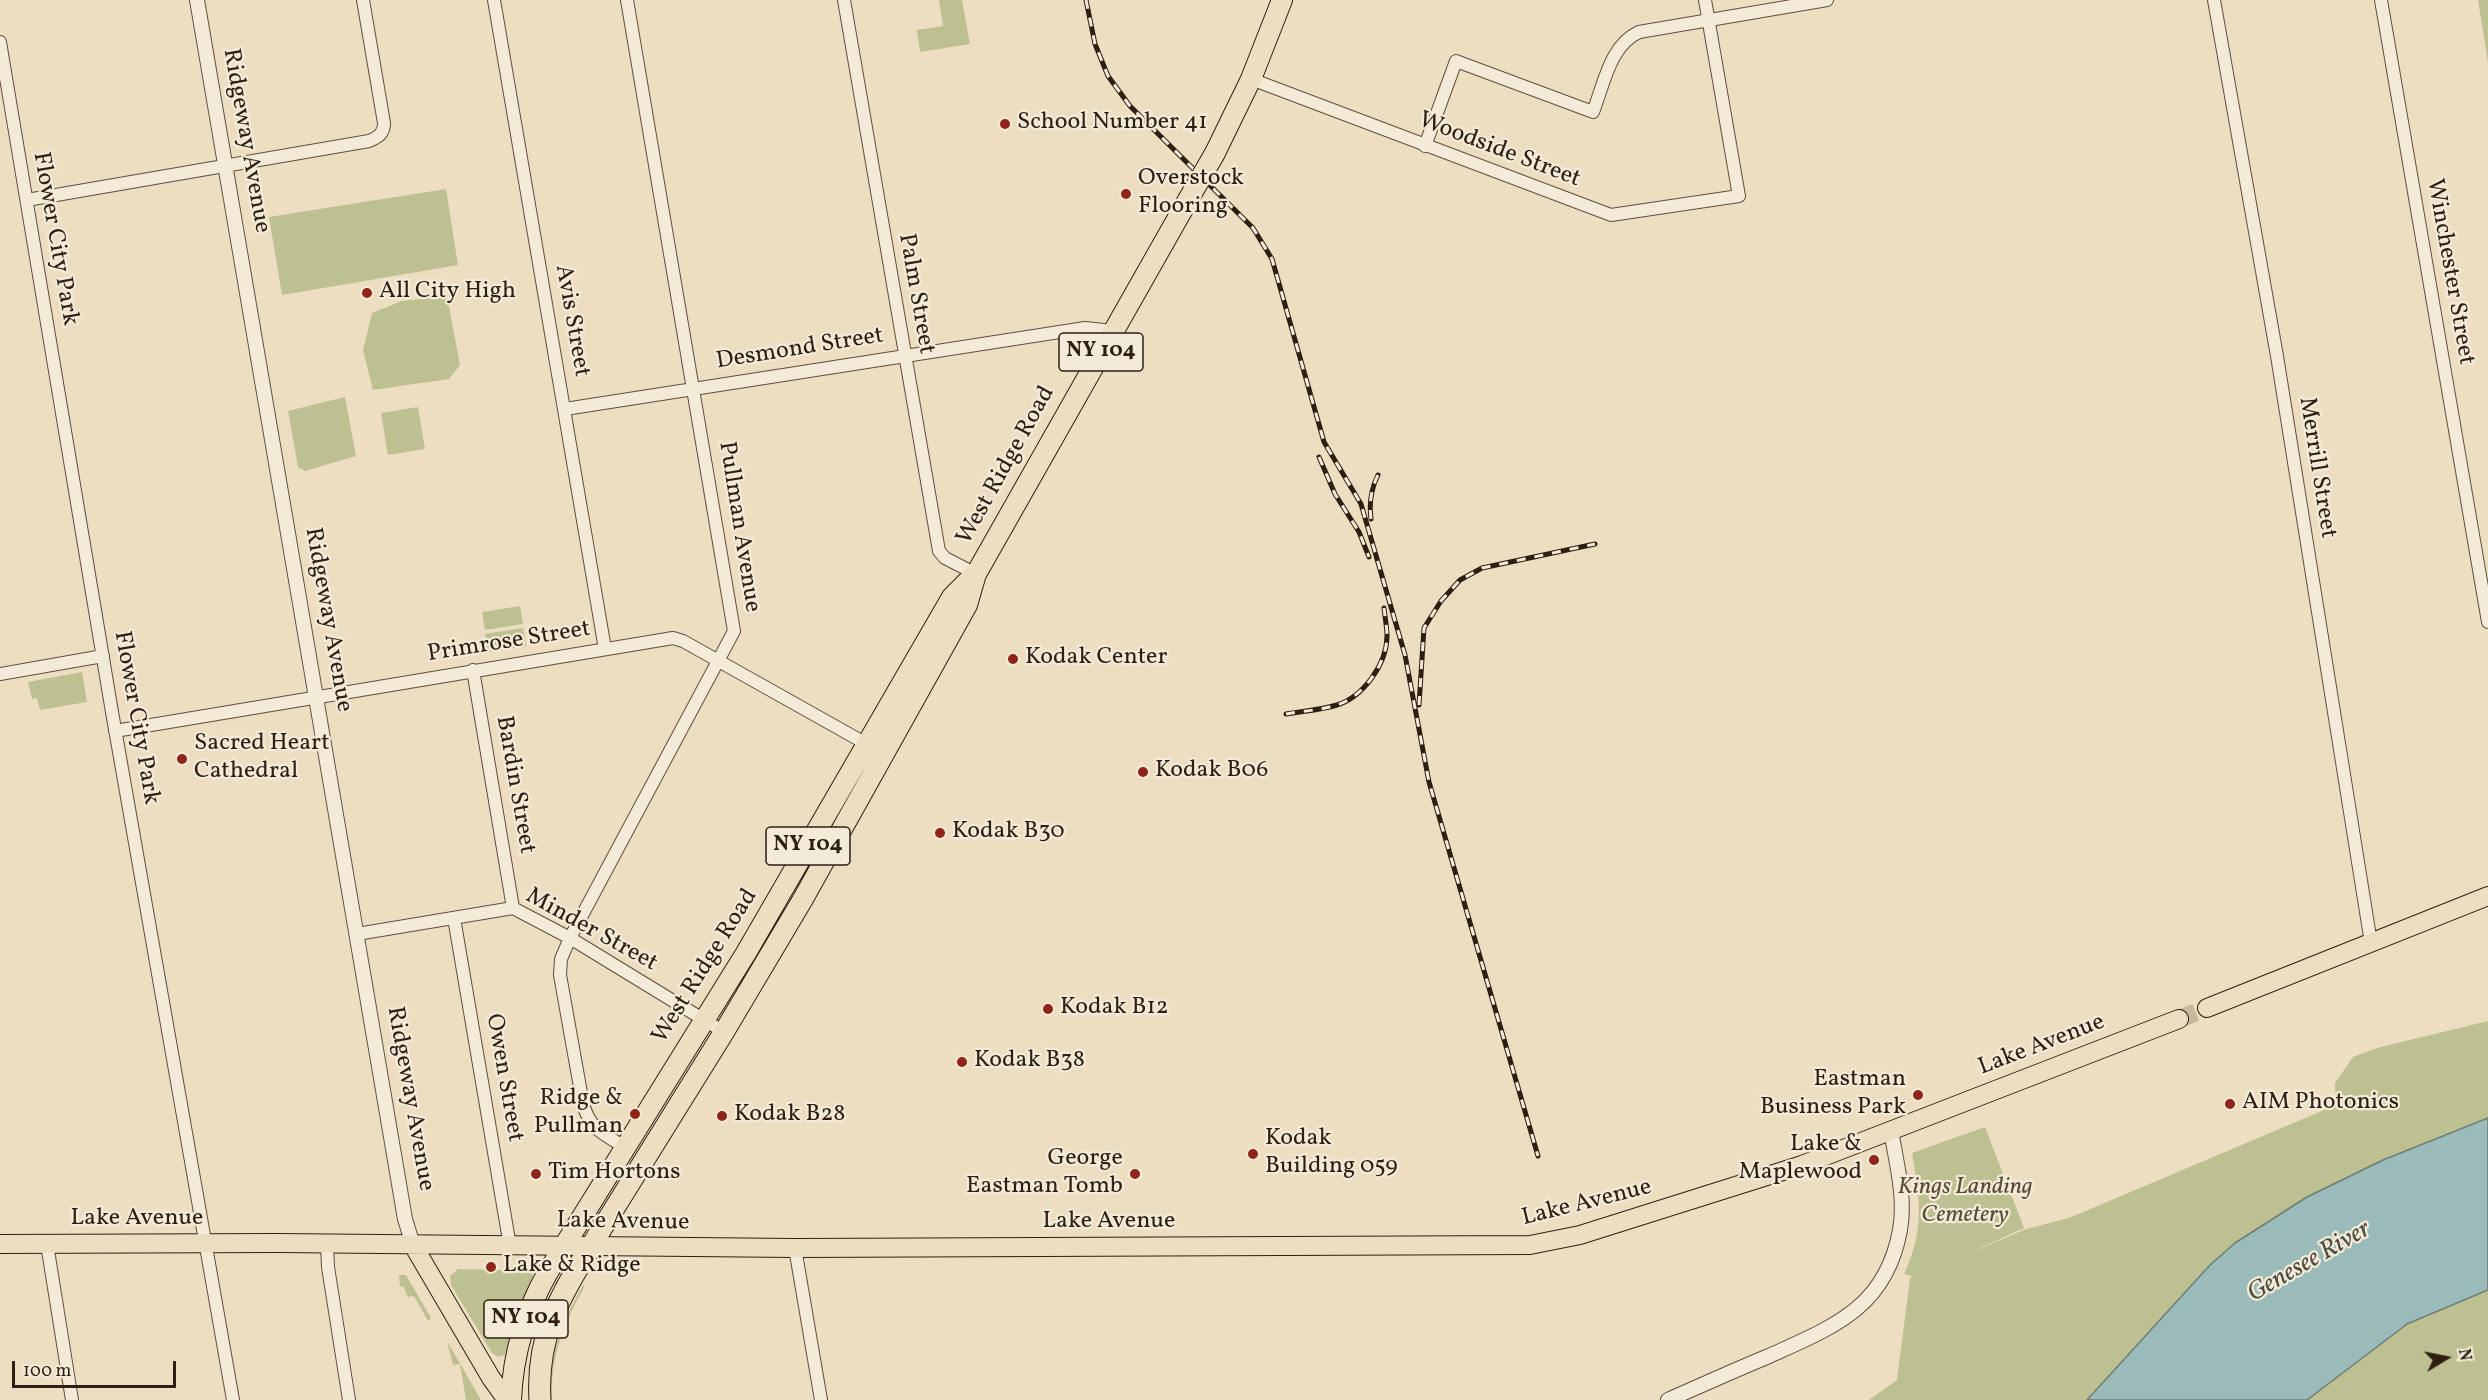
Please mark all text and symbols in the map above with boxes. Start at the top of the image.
street label: Ridgeway Avenue [215,47,275,235]
street label: Woodside Street [1414,107,1584,195]
place label: School Number 41 [1017,110,1208,138]
marker: School Number 41 [998,117,1012,131]
street label: Flower City Park [25,150,83,328]
place label: Overstock Flooring [1138,166,1244,222]
street label: Winchester Street [2418,177,2480,367]
marker: Overstock Flooring [1119,187,1133,201]
street label: Palm Street [890,231,940,357]
street label: Avis Street [547,263,595,379]
place label: All City High [379,279,516,307]
marker: All City High [360,286,374,300]
street label: Desmond Street [714,323,886,377]
road number: NY 104 [1059,333,1143,371]
street label: West Ridge Road [952,382,1062,550]
street label: Merrill Street [2291,395,2341,541]
street label: Pullman Avenue [710,439,766,615]
street label: Ridgeway Avenue [297,526,357,714]
street label: Primrose Street [425,616,593,670]
street label: Flower City Park [106,629,164,807]
place label: Kodak Center [1025,645,1167,673]
marker: Kodak Center [1006,652,1020,666]
street label: Bardin Street [488,714,540,856]
place label: Sacred Heart Cathedral [194,731,330,787]
marker: Sacred Heart Cathedral [175,752,189,766]
place label: Kodak B06 [1155,758,1268,786]
marker: Kodak B06 [1136,765,1150,779]
place label: Kodak B30 [952,819,1065,847]
marker: Kodak B30 [933,826,947,840]
road number: NY 104 [766,827,850,865]
street label: Minder Street [520,883,662,979]
street label: West Ridge Road [647,884,765,1050]
place label: Kodak B12 [1060,995,1169,1023]
marker: Kodak B12 [1041,1002,1055,1016]
street label: Ridgeway Avenue [379,1005,439,1193]
street label: Lake Avenue [1975,1009,2109,1083]
street label: Owen Street [478,1012,528,1144]
place label: Kodak B38 [974,1048,1085,1076]
marker: Kodak B38 [955,1055,969,1069]
place label: Eastman Business Park [1760,1067,1906,1123]
place label: Ridge & Pullman [534,1086,623,1142]
marker: Eastman Business Park [1911,1088,1925,1102]
place label: AIM Photonics [2242,1090,2399,1118]
marker: AIM Photonics [2223,1097,2237,1111]
place label: Kodak B28 [734,1102,845,1130]
marker: Ridge & Pullman [628,1107,642,1121]
marker: Kodak B28 [715,1109,729,1123]
place label: Kodak Building 059 [1265,1126,1398,1182]
place label: Lake & Maplewood [1738,1132,1862,1188]
place label: George Eastman Tomb [966,1146,1123,1202]
marker: Kodak Building 059 [1246,1147,1260,1161]
marker: Lake & Maplewood [1867,1153,1881,1167]
place label: Tim Hortons [548,1160,681,1188]
marker: Tim Hortons [529,1167,543,1181]
marker: George Eastman Tomb [1128,1167,1142,1181]
street label: Lake Avenue [1519,1174,1655,1234]
park label: Kings Landing Cemetery [1898,1175,2032,1231]
street label: Lake Avenue [71,1206,203,1234]
street label: Lake Avenue [556,1207,690,1239]
street label: Lake Avenue [1043,1209,1175,1237]
water label: Genesee River [2243,1215,2377,1311]
place label: Lake & Ridge [503,1253,641,1281]
marker: Lake & Ridge [484,1260,498,1274]
road number: NY 104 [484,1300,568,1338]
north arrow [2416,1328,2476,1388]
text: N [2452,1347,2476,1363]
scale bar [15,1349,178,1387]
text: 100 m [23,1359,72,1384]

